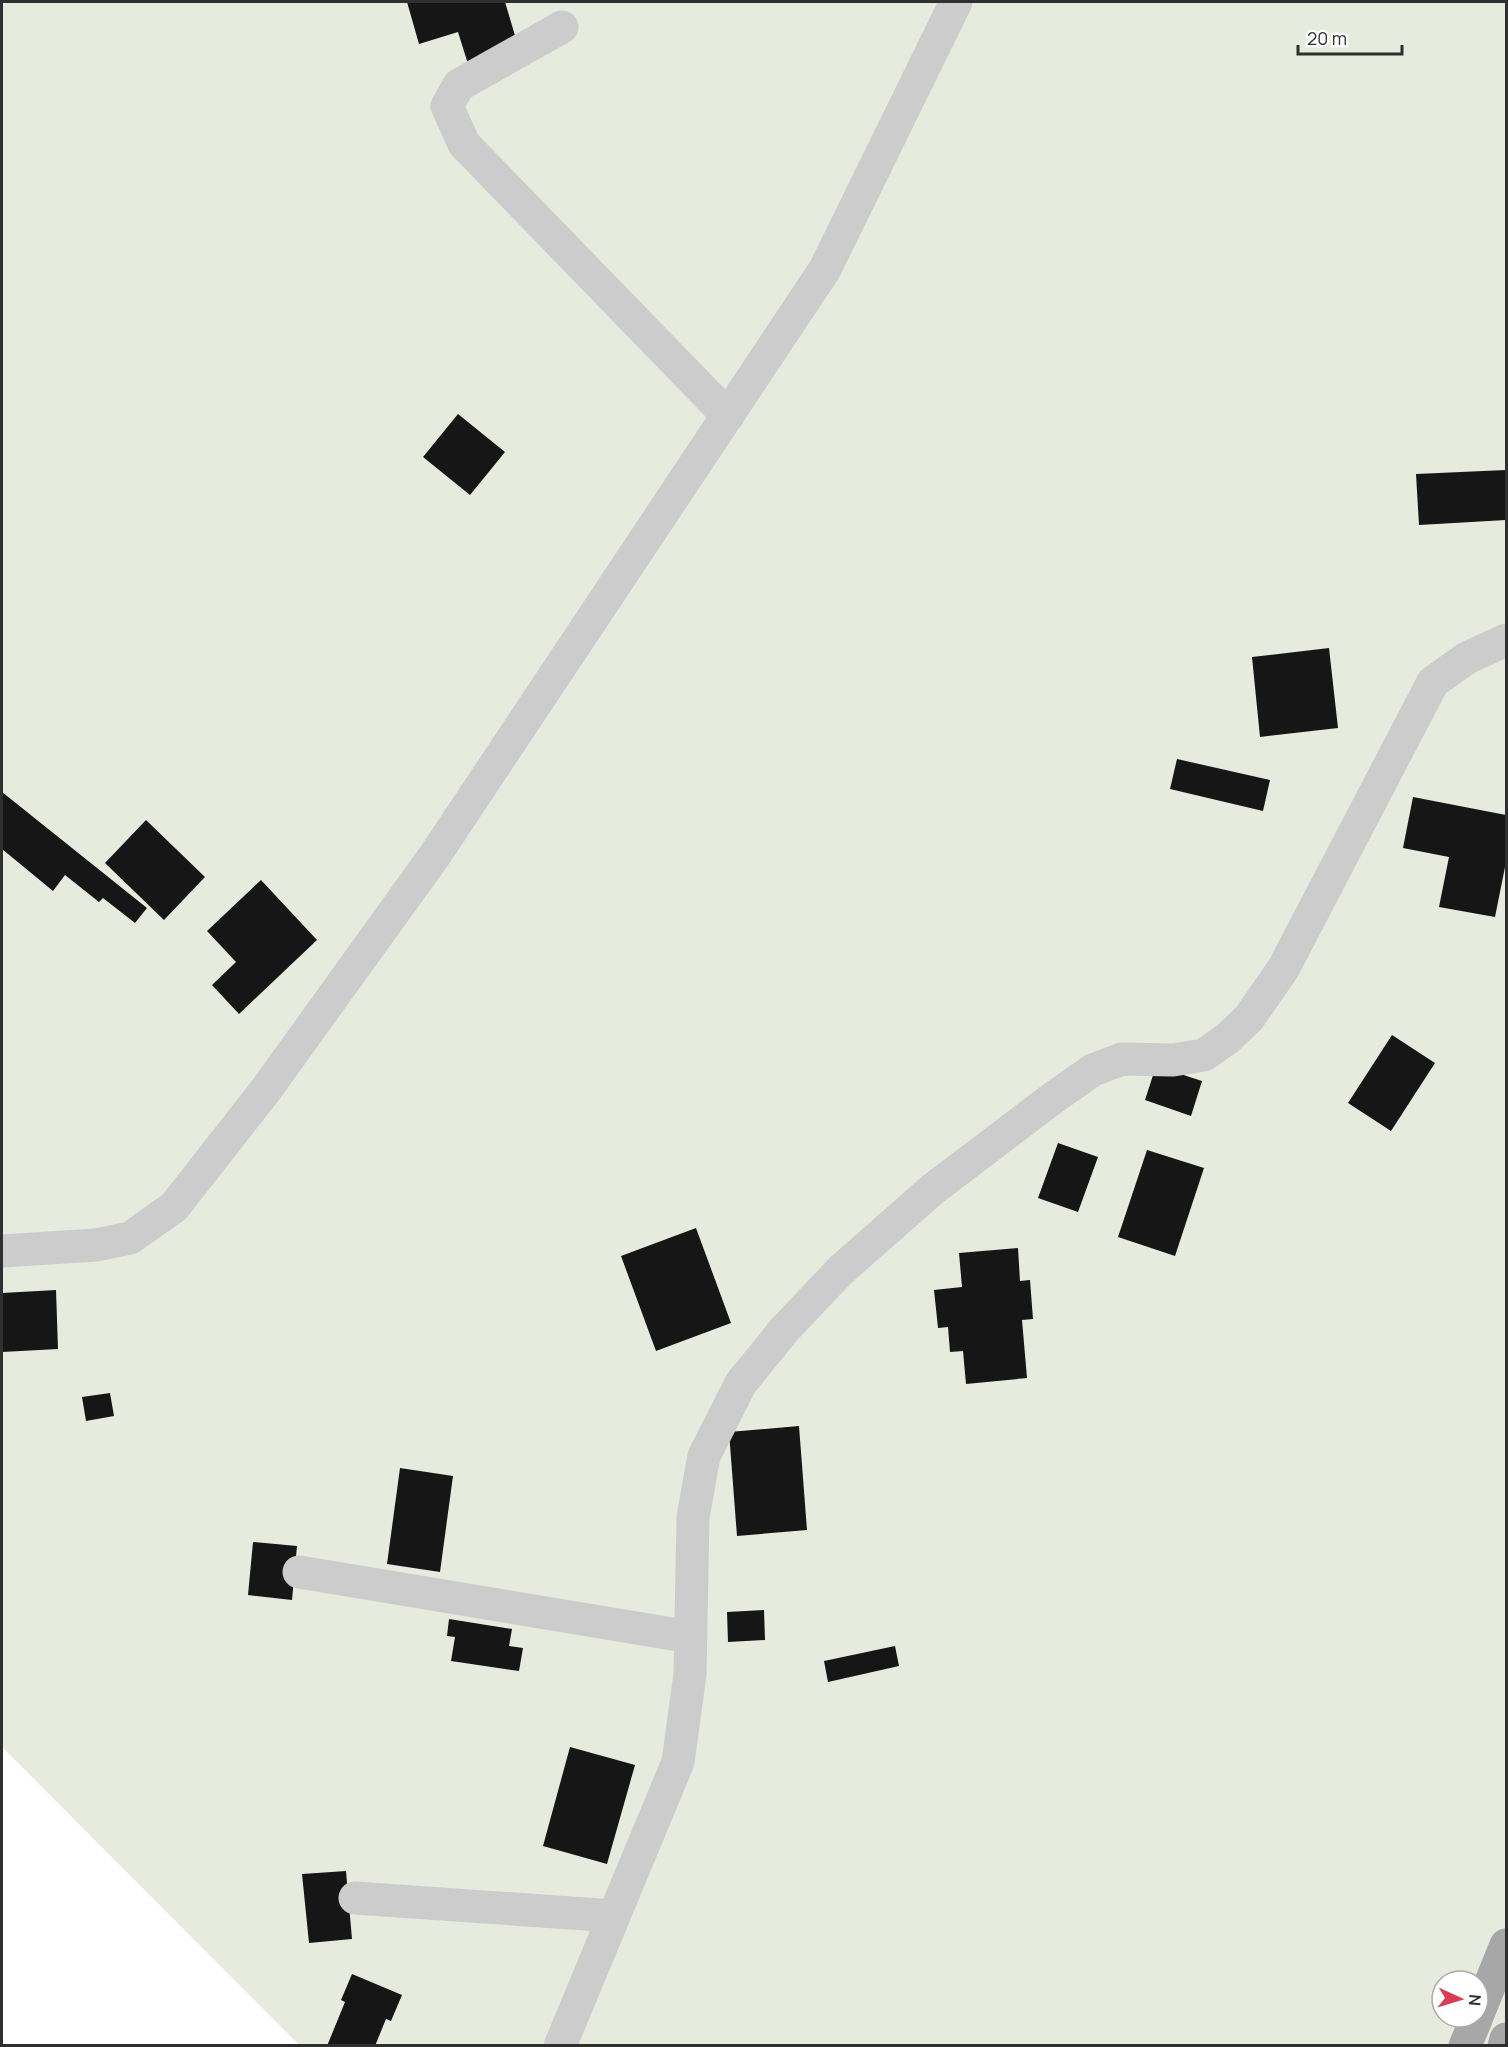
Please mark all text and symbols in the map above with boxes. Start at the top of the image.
scale bar [1298,18,1402,56]
text: 20 m [1307,26,1347,50]
north arrow [1430,1969,1490,2029]
text: N [1464,1994,1486,2007]

